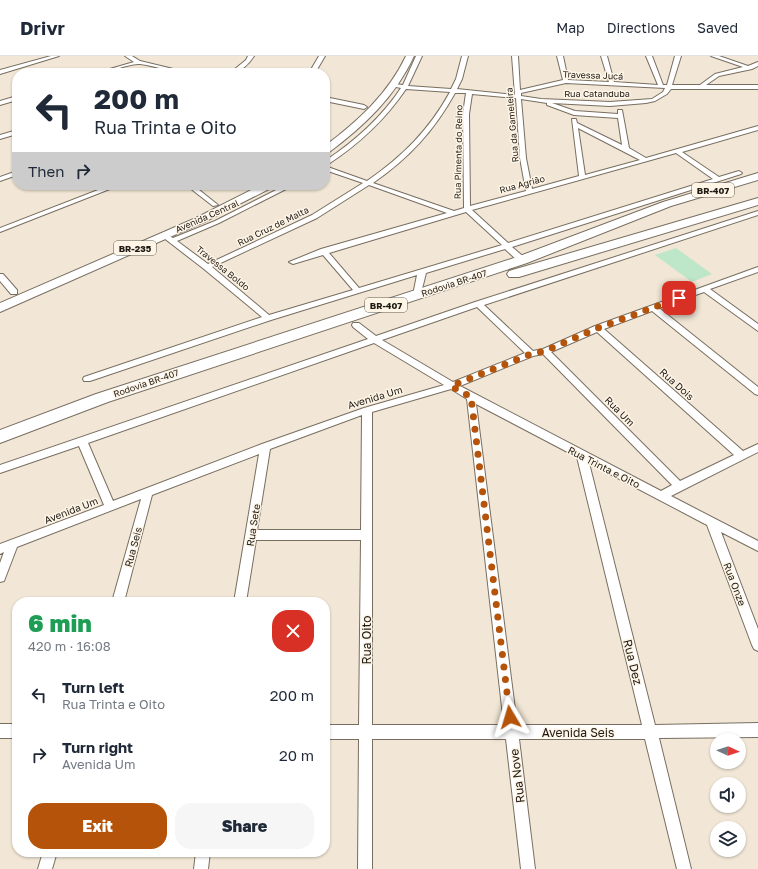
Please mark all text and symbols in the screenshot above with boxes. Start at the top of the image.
text: Drivr [20,16,65,39]
text: Map [556,19,585,36]
text: Directions [607,19,675,36]
text: Saved [697,19,738,36]
street label: Travessa Jucá [563,68,623,82]
text: 200 m [94,82,179,115]
icon: left [28,84,80,136]
street label: Rua da Gameleira [503,87,521,163]
street label: Rua Catanduba [564,88,630,99]
street label: Rua Pimenta do Reino [452,105,464,199]
text: Rua Trinta e Oito [94,116,237,138]
icon: right [72,160,94,182]
text: Then [28,162,64,180]
street label: Rua Agrião [498,173,546,195]
road number: BR-407 [692,183,734,197]
street label: Avenida Central [174,197,240,235]
street label: Rua Cruz de Malta [236,204,310,248]
road number: BR-235 [114,241,156,255]
street label: Travessa Boldo [194,243,252,293]
street label: Rodovia BR-407 [420,267,488,299]
pin [662,281,696,315]
icon: arrive [668,287,690,309]
road number: BR-407 [365,298,407,312]
street label: Rua Dois [657,366,697,402]
street label: Rodovia BR-407 [112,367,180,399]
street label: Avenida Um [346,383,404,411]
street label: Rua Um [603,394,637,428]
street label: Rua Trinta e Oito [566,444,642,490]
street label: Avenida Um [42,494,100,526]
street label: Rua Sete [244,503,262,547]
street label: Rua Seis [122,526,144,568]
street label: Rua Onze [721,561,749,607]
text: 6 min [28,608,92,637]
button: close [272,610,314,652]
street label: Rua Oito [359,615,374,665]
text: 420 m · 16:08 [28,638,111,654]
street label: Rua Dez [620,638,646,686]
text: Turn left [62,678,124,696]
icon: left [28,684,50,706]
text: 200 m [270,686,314,704]
text: Rua Trinta e Oito [62,696,165,712]
position arrow [489,696,531,738]
street label: Avenida Seis [542,725,614,740]
north arrow [710,733,746,769]
map controls [710,733,746,857]
text: Turn right [62,738,133,756]
icon: right [28,744,50,766]
text: 20 m [279,746,314,764]
street label: Rua Nove [506,748,528,804]
text: Avenida Um [62,756,136,772]
button: sound [710,777,746,813]
button: Exit [28,803,167,849]
button: Share [175,803,314,849]
button: layers [710,821,746,857]

